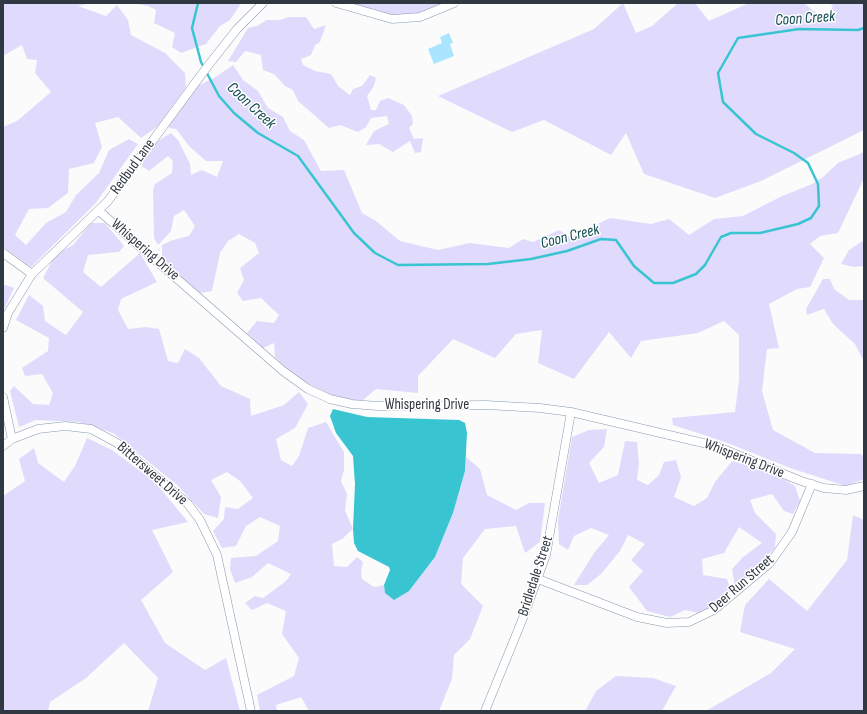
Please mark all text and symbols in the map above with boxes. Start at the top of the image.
water label: Coon Creek [774,7,836,31]
water label: Coon Creek [223,79,279,133]
street label: Redbud Lane [107,136,159,198]
street label: Whispering Drive [107,215,183,285]
water label: Coon Creek [539,220,601,254]
street label: Whispering Drive [385,396,469,414]
street label: Whispering Drive [701,435,787,483]
street label: Bittersweet Drive [113,439,191,509]
street label: Bridledale Street [515,533,557,619]
street label: Deer Run Street [706,551,778,617]

